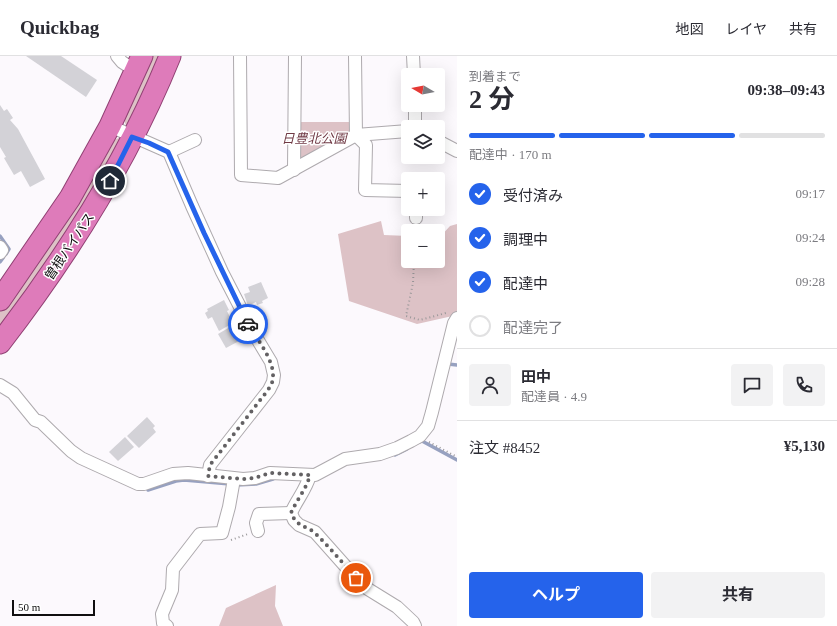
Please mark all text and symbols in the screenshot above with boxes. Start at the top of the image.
text: Quickbag [20,17,99,38]
text: 地図 [675,22,703,37]
text: レイヤ [725,22,767,37]
text: 共有 [789,22,817,37]
north arrow [401,68,445,112]
map controls [401,68,445,268]
text: 到着まで [469,69,521,84]
text: 09:38–09:43 [748,82,825,98]
text: 2 分 [469,85,515,114]
button: layers [401,120,445,164]
park label: 日豊北公園 [281,131,348,146]
text: 配達中 · 170 m [469,147,552,162]
pin [93,164,127,198]
icon: home [99,170,121,192]
button: + [401,172,445,216]
icon: check [469,183,491,205]
text: 09:17 [795,186,825,201]
text: 受付済み [503,188,563,204]
street label: 曽根バイパス [41,210,97,283]
button: − [401,224,445,268]
icon: check [469,227,491,249]
text: 09:24 [795,230,825,245]
text: 調理中 [503,232,548,248]
icon: check [469,271,491,293]
text: 09:28 [795,274,825,289]
text: 配達中 [503,276,548,292]
courier [228,304,268,344]
icon: car [237,313,259,335]
text: 配達完了 [503,320,563,336]
button: person [469,364,511,406]
button: chat [731,364,773,406]
button: phone [783,364,825,406]
text: 田中 [521,369,551,385]
text: 配達員 · 4.9 [521,389,587,404]
text: ¥5,130 [784,438,825,454]
text: 注文 #8452 [469,440,540,456]
pin [339,561,373,595]
icon: bag [345,567,367,589]
button: ヘルプ [469,572,643,618]
button: 共有 [651,572,825,618]
scale bar [12,598,95,617]
text: 50 m [18,601,40,613]

